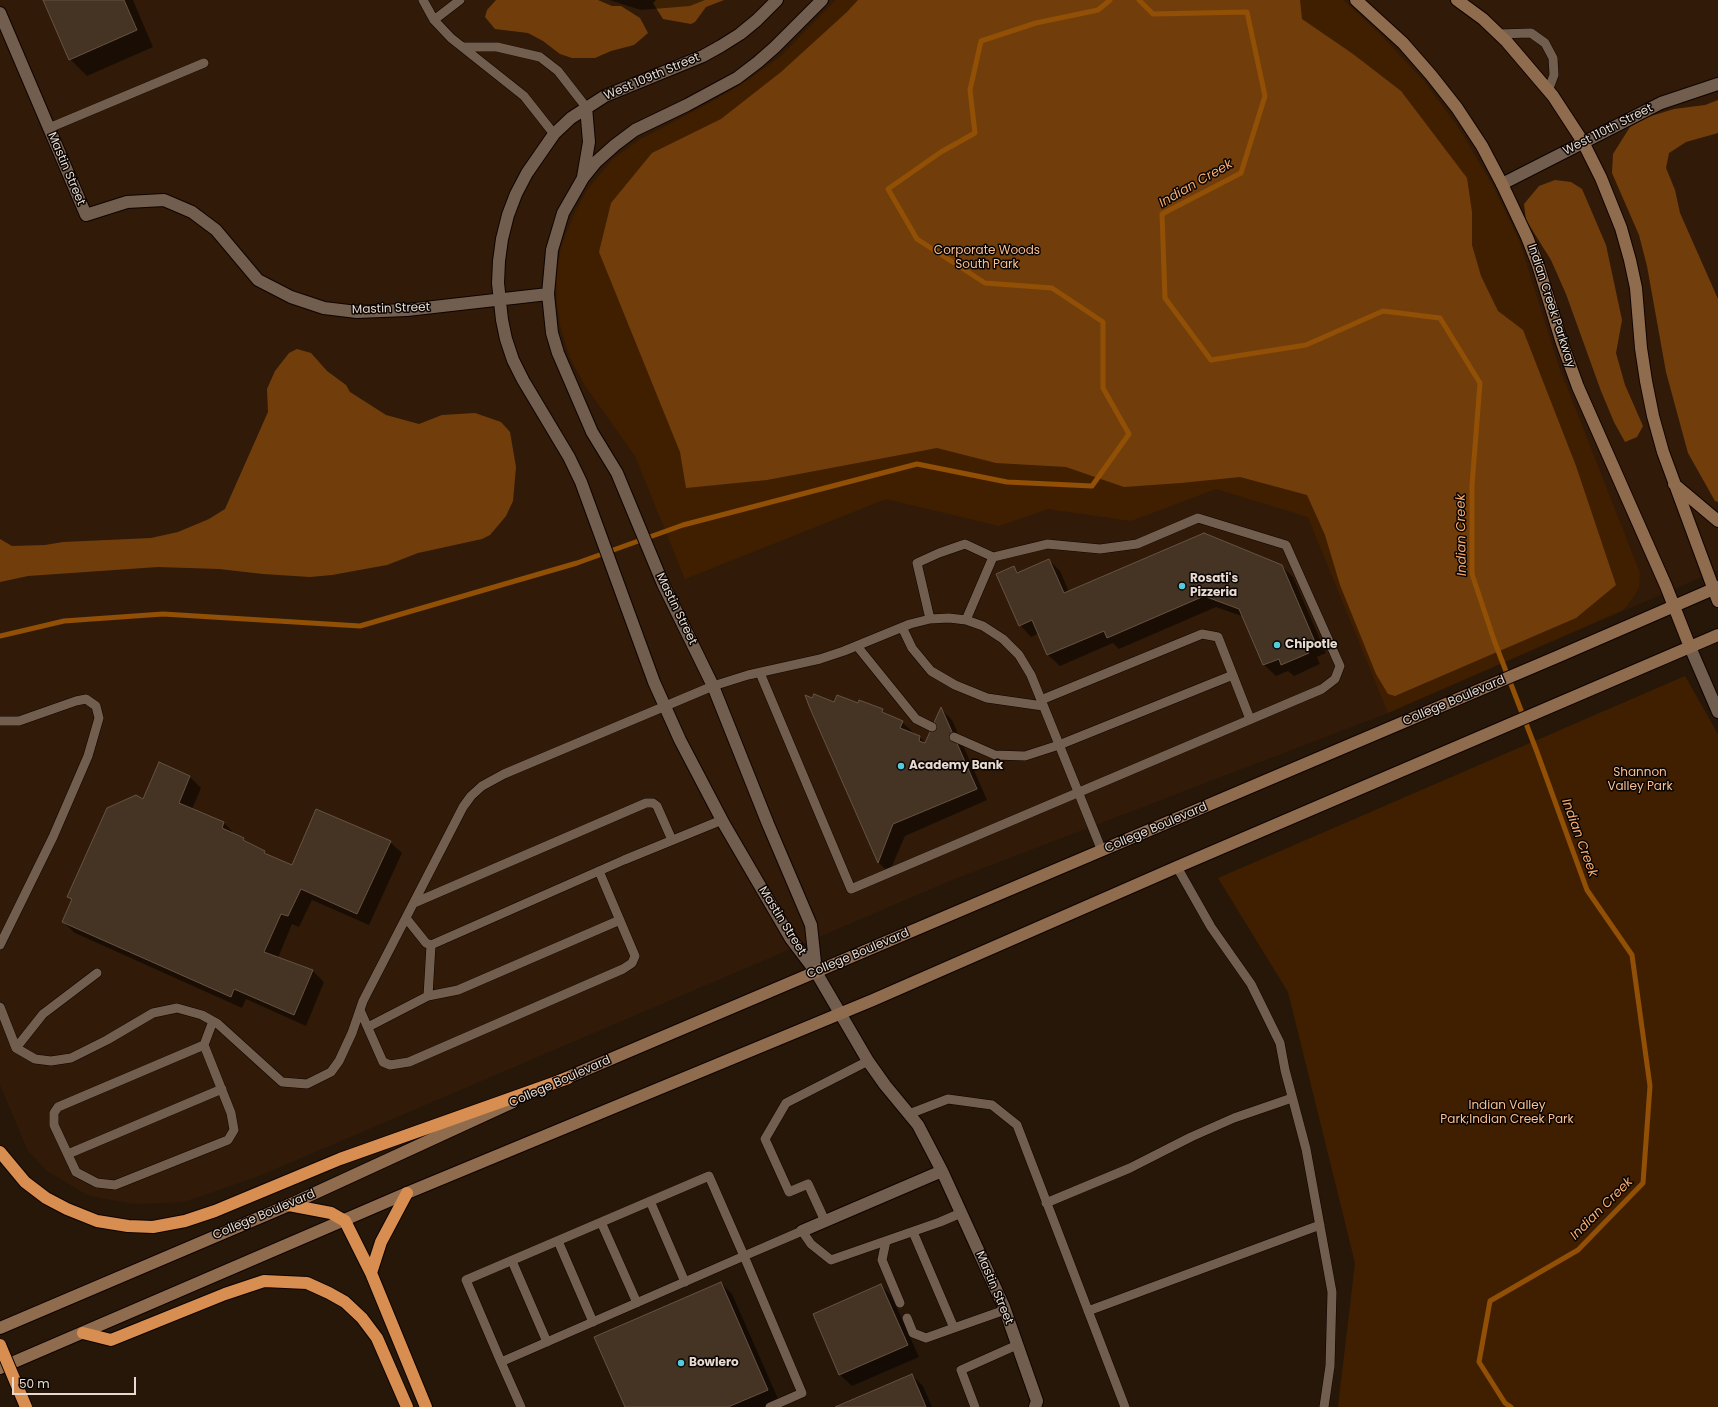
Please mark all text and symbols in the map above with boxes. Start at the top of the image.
street label: West 109th Street [602,50,702,104]
street label: West 110th Street [1561,101,1655,159]
street label: Mastin Street [44,130,88,208]
water label: Indian Creek [1157,157,1235,211]
street label: Indian Creek Parkway [1524,242,1578,370]
park label: Corporate Woods South Park [934,244,1040,272]
street label: Mastin Street [352,300,430,318]
water label: Indian Creek [1453,494,1471,576]
street label: Mastin Street [652,571,700,647]
place label: Rosati's Pizzeria [1190,572,1238,600]
marker: Rosati's Pizzeria [1177,581,1187,591]
place label: Chipotle [1285,638,1337,652]
marker: Chipotle [1272,640,1282,650]
street label: College Boulevard [1401,673,1507,729]
place label: Academy Bank [909,759,1003,773]
marker: Academy Bank [896,761,906,771]
park label: Shannon Valley Park [1607,766,1673,794]
water label: Indian Creek [1558,797,1600,879]
street label: College Boulevard [1103,800,1209,856]
street label: Mastin Street [755,884,809,958]
street label: College Boulevard [805,926,911,982]
street label: College Boulevard [507,1053,613,1111]
park label: Indian Valley Park;Indian Creek Park [1440,1099,1574,1127]
water label: Indian Creek [1567,1174,1637,1244]
street label: College Boulevard [211,1187,317,1243]
street label: Mastin Street [972,1249,1016,1327]
place label: Bowlero [689,1356,739,1370]
marker: Bowlero [676,1358,686,1368]
scale bar [14,1369,138,1395]
text: 50 m [19,1375,50,1392]

